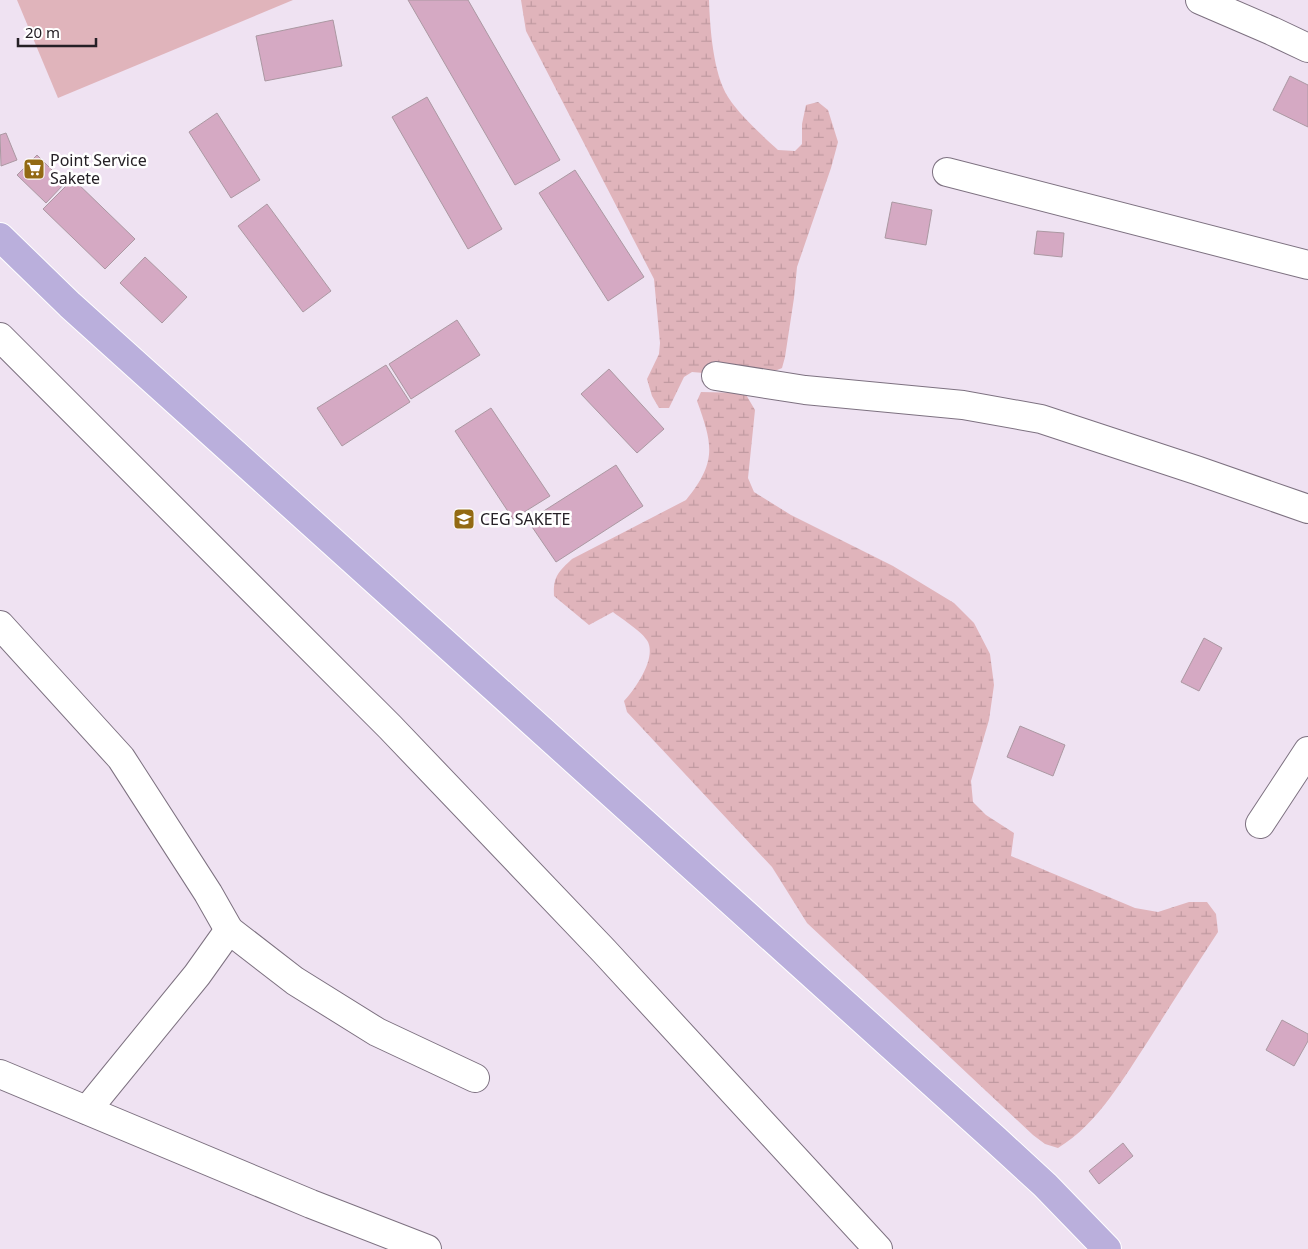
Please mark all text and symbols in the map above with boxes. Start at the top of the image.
scale bar [18,15,95,47]
text: 20 m [25,22,60,42]
place label: Point Service Sakete [50,149,147,189]
supermarket icon: Point Service Sakete [22,157,46,181]
school or university icon: CEG SAKETE [452,507,476,531]
place label: CEG SAKETE [480,508,570,530]

